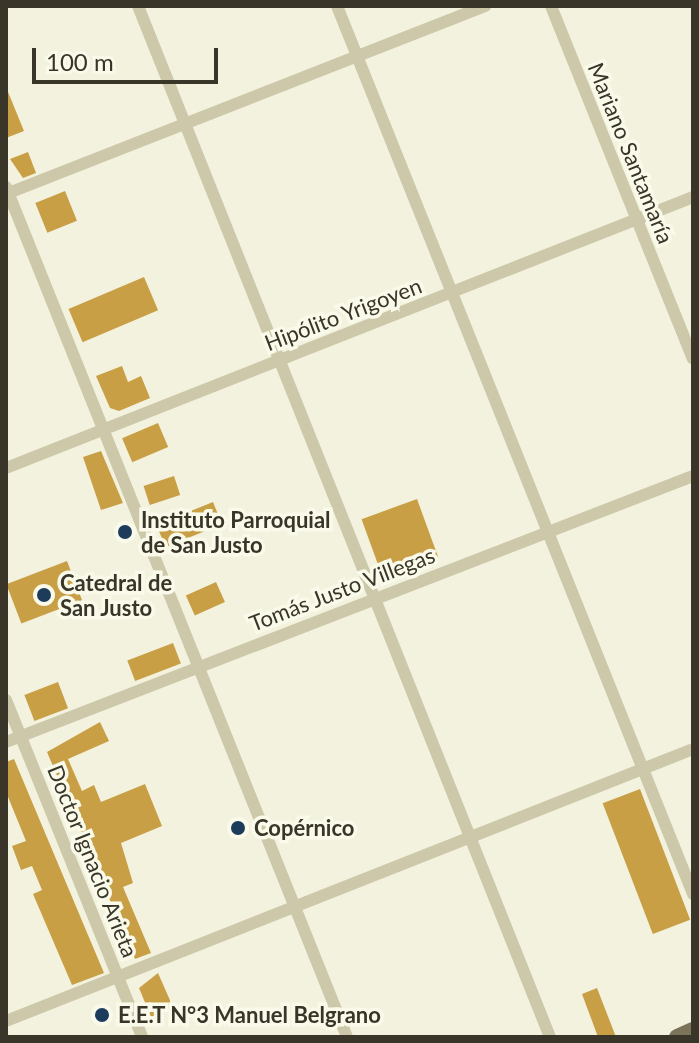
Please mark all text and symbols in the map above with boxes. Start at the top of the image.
scale bar [36,32,222,82]
text: 100 m [46,47,114,76]
street label: Mariano Santamaría [583,59,679,247]
street label: Hipólito Yrigoyen [261,272,425,356]
place label: Instituto Parroquial de San Justo [141,506,331,558]
marker: Instituto Parroquial de San Justo [116,523,134,541]
street label: Tomás Justo Villegas [245,541,439,637]
place label: Catedral de San Justo [60,569,172,620]
marker: Catedral de San Justo [35,586,53,604]
street label: Doctor Ignacio Arieta [42,760,144,962]
place label: Copérnico [254,815,354,841]
marker: Copérnico [229,819,247,837]
place label: E.E.T N°3 Manuel Belgrano [118,1002,382,1028]
marker: E.E.T N°3 Manuel Belgrano [93,1006,111,1024]

